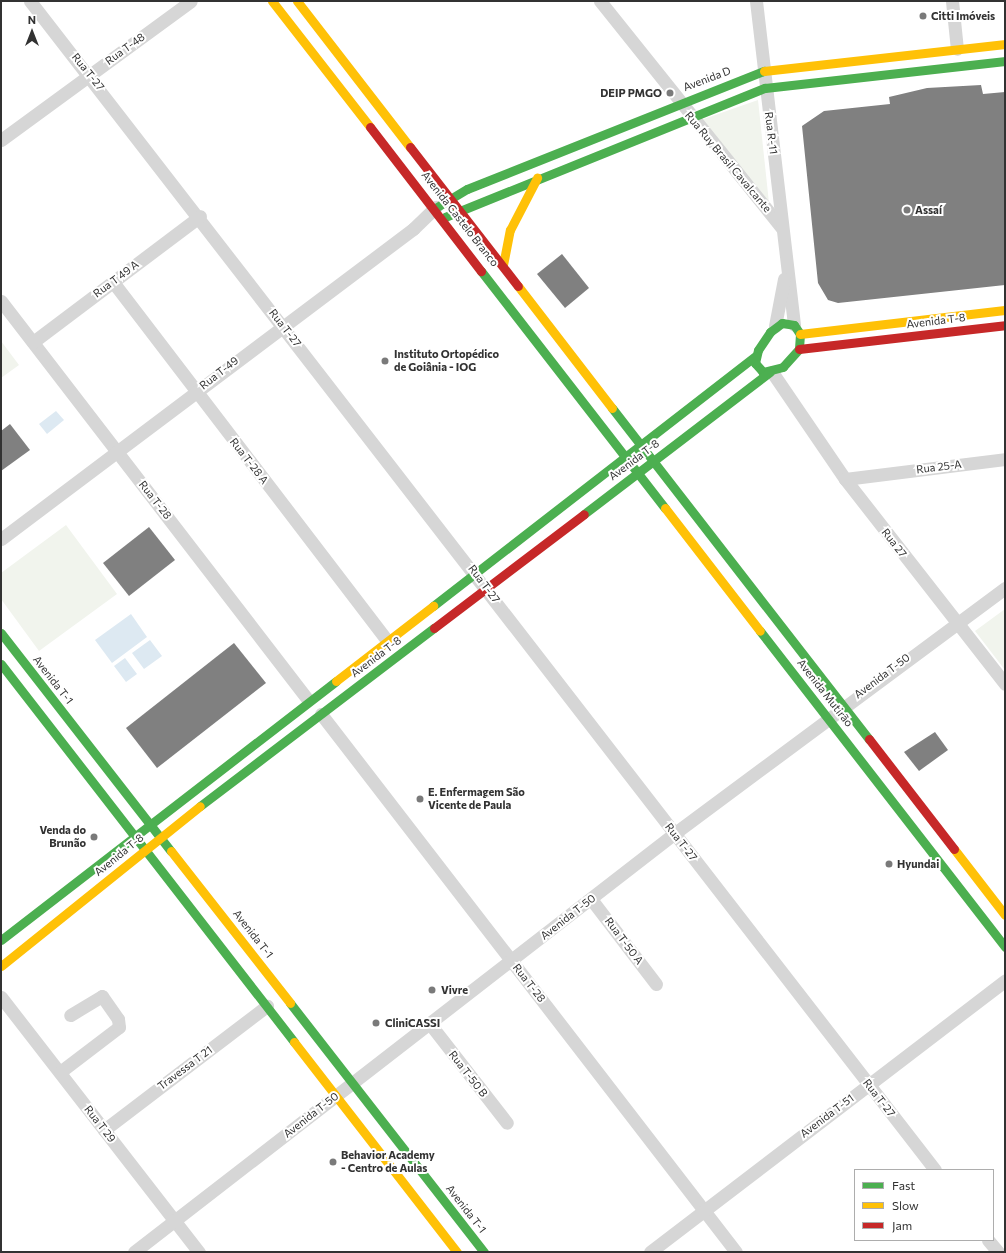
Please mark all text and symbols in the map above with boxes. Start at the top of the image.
place label: Citti Imóveis [931,9,995,23]
marker: Citti Imóveis [918,11,928,21]
north arrow [12,12,52,52]
text: N [28,13,36,26]
street label: Rua T-48 [103,30,147,68]
street label: Rua T-27 [69,51,107,93]
street label: Avenida D [681,64,733,94]
place label: DEIP PMGO [600,86,662,100]
marker: DEIP PMGO [665,88,675,98]
street label: Rua Ruy Brasil Cavalcante [682,109,774,215]
street label: Rua R-11 [762,111,780,155]
street label: Avenida Castelo Branco [419,169,501,269]
place label: Assaí [915,203,942,217]
marker: Assaí [902,205,912,215]
street label: Rua T 49 A [91,258,141,300]
street label: Rua T-27 [266,306,304,350]
street label: Avenida T-8 [906,311,966,331]
place label: Instituto Ortopédico de Goiânia - IOG [394,348,499,374]
street label: Rua T-49 [197,354,241,392]
marker: Instituto Ortopédico de Goiânia - IOG [379,355,391,367]
street label: Rua T-28 A [227,435,271,487]
street label: Avenida T-8 [606,437,662,483]
street label: Rua 25-A [915,458,963,476]
street label: Rua T-28 [136,478,174,522]
street label: Rua 27 [879,526,909,560]
street label: Rua T-27 [465,562,503,606]
street label: Avenida T-8 [348,634,404,680]
street label: Avenida T-50 [852,651,912,701]
street label: Avenida T-1 [30,653,76,707]
street label: Avenida Mutirão [794,657,856,729]
place label: E. Enfermagem São Vicente de Paula [428,786,525,812]
marker: E. Enfermagem São Vicente de Paula [415,794,425,804]
street label: Rua T-27 [662,820,700,864]
place label: Venda do Brunão [39,824,86,850]
street label: Avenida T-8 [92,831,146,879]
marker: Venda do Brunão [89,832,99,842]
place label: Hyundai [897,857,939,871]
marker: Hyundai [884,859,894,869]
street label: Avenida T-50 [538,891,598,943]
street label: Avenida T-1 [230,907,276,961]
street label: Rua T-50 A [602,915,646,967]
street label: Rua T-28 [510,961,548,1005]
place label: Vivre [441,983,468,997]
marker: Vivre [426,984,438,996]
place label: CliniCASSI [385,1016,440,1030]
marker: CliniCASSI [370,1017,382,1029]
street label: Travessa T 21 [155,1043,215,1093]
street label: Rua T-50 B [446,1048,490,1100]
street label: Rua T-27 [860,1076,898,1120]
street label: Avenida T-50 [281,1089,341,1141]
street label: Avenida T-51 [798,1092,856,1140]
street label: Rua T 29 [81,1103,119,1145]
place label: Behavior Academy - Centro de Aulas [341,1149,435,1175]
marker: Behavior Academy - Centro de Aulas [328,1157,338,1167]
legend [854,1169,994,1241]
text: Fast [892,1178,915,1192]
street label: Avenida T-1 [443,1182,489,1236]
text: Slow [892,1198,919,1212]
text: Jam [892,1218,912,1232]

